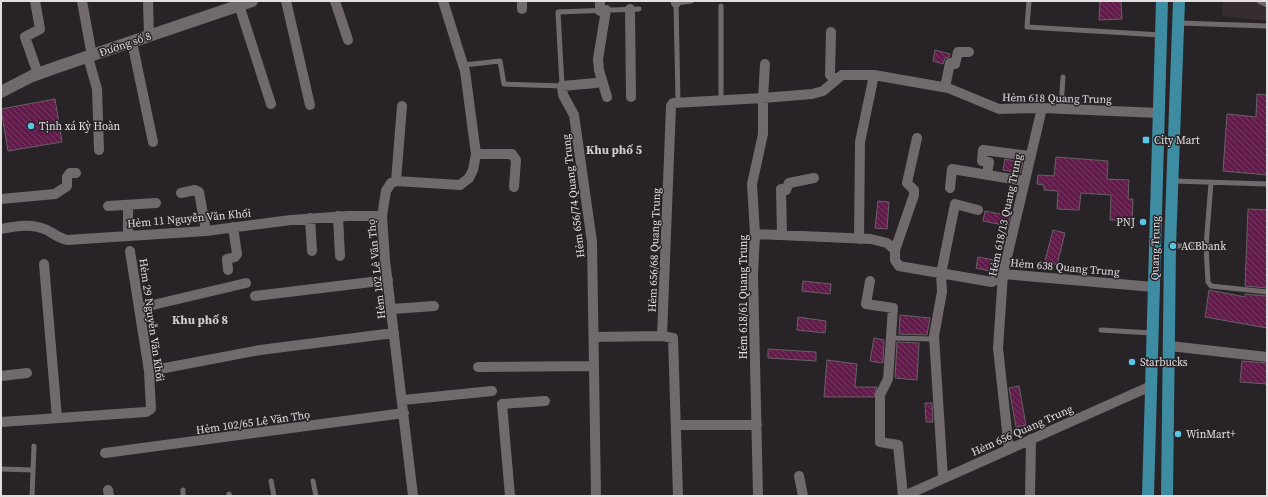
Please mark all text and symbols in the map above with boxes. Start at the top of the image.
street label: Đường số 8 [97,29,153,60]
street label: Hẻm 618 Quang Trung [1002,90,1112,107]
place label: Tịnh xá Kỳ Hoàn [39,119,121,134]
marker: Tịnh xá Kỳ Hoàn [26,121,36,131]
street label: Hẻm 656/74 Quang Trung [558,133,589,259]
place label: City Mart [1154,133,1200,148]
marker: City Mart [1141,135,1151,145]
district label: Khu phố 5 [586,142,643,158]
street label: Hẻm 618/13 Quang Trung [985,152,1026,278]
street label: Hẻm 656/68 Quang Trung [645,187,664,312]
street label: Hẻm 11 Nguyễn Văn Khối [126,206,252,231]
place label: PNJ [1116,215,1135,230]
street label: Quang Trung [1147,215,1164,280]
marker: PNJ [1138,217,1148,227]
street label: Hẻm 102 Lê Văn Thọ [364,218,389,320]
street label: Hẻm 618/61 Quang Trung [736,234,751,359]
place label: ACBbank [1181,239,1227,254]
marker: ACBbank [1168,241,1178,251]
street label: Hẻm 638 Quang Trung [1010,255,1121,280]
street label: Hẻm 29 Nguyễn Văn Khối [135,257,168,383]
district label: Khu phố 8 [172,312,228,328]
place label: Starbucks [1140,355,1188,370]
marker: Starbucks [1127,357,1137,367]
street label: Hẻm 656 Quang Trung [969,401,1076,460]
street label: Hẻm 102/65 Lê Văn Thọ [195,407,311,438]
place label: WinMart+ [1186,427,1236,442]
marker: WinMart+ [1173,429,1183,439]

